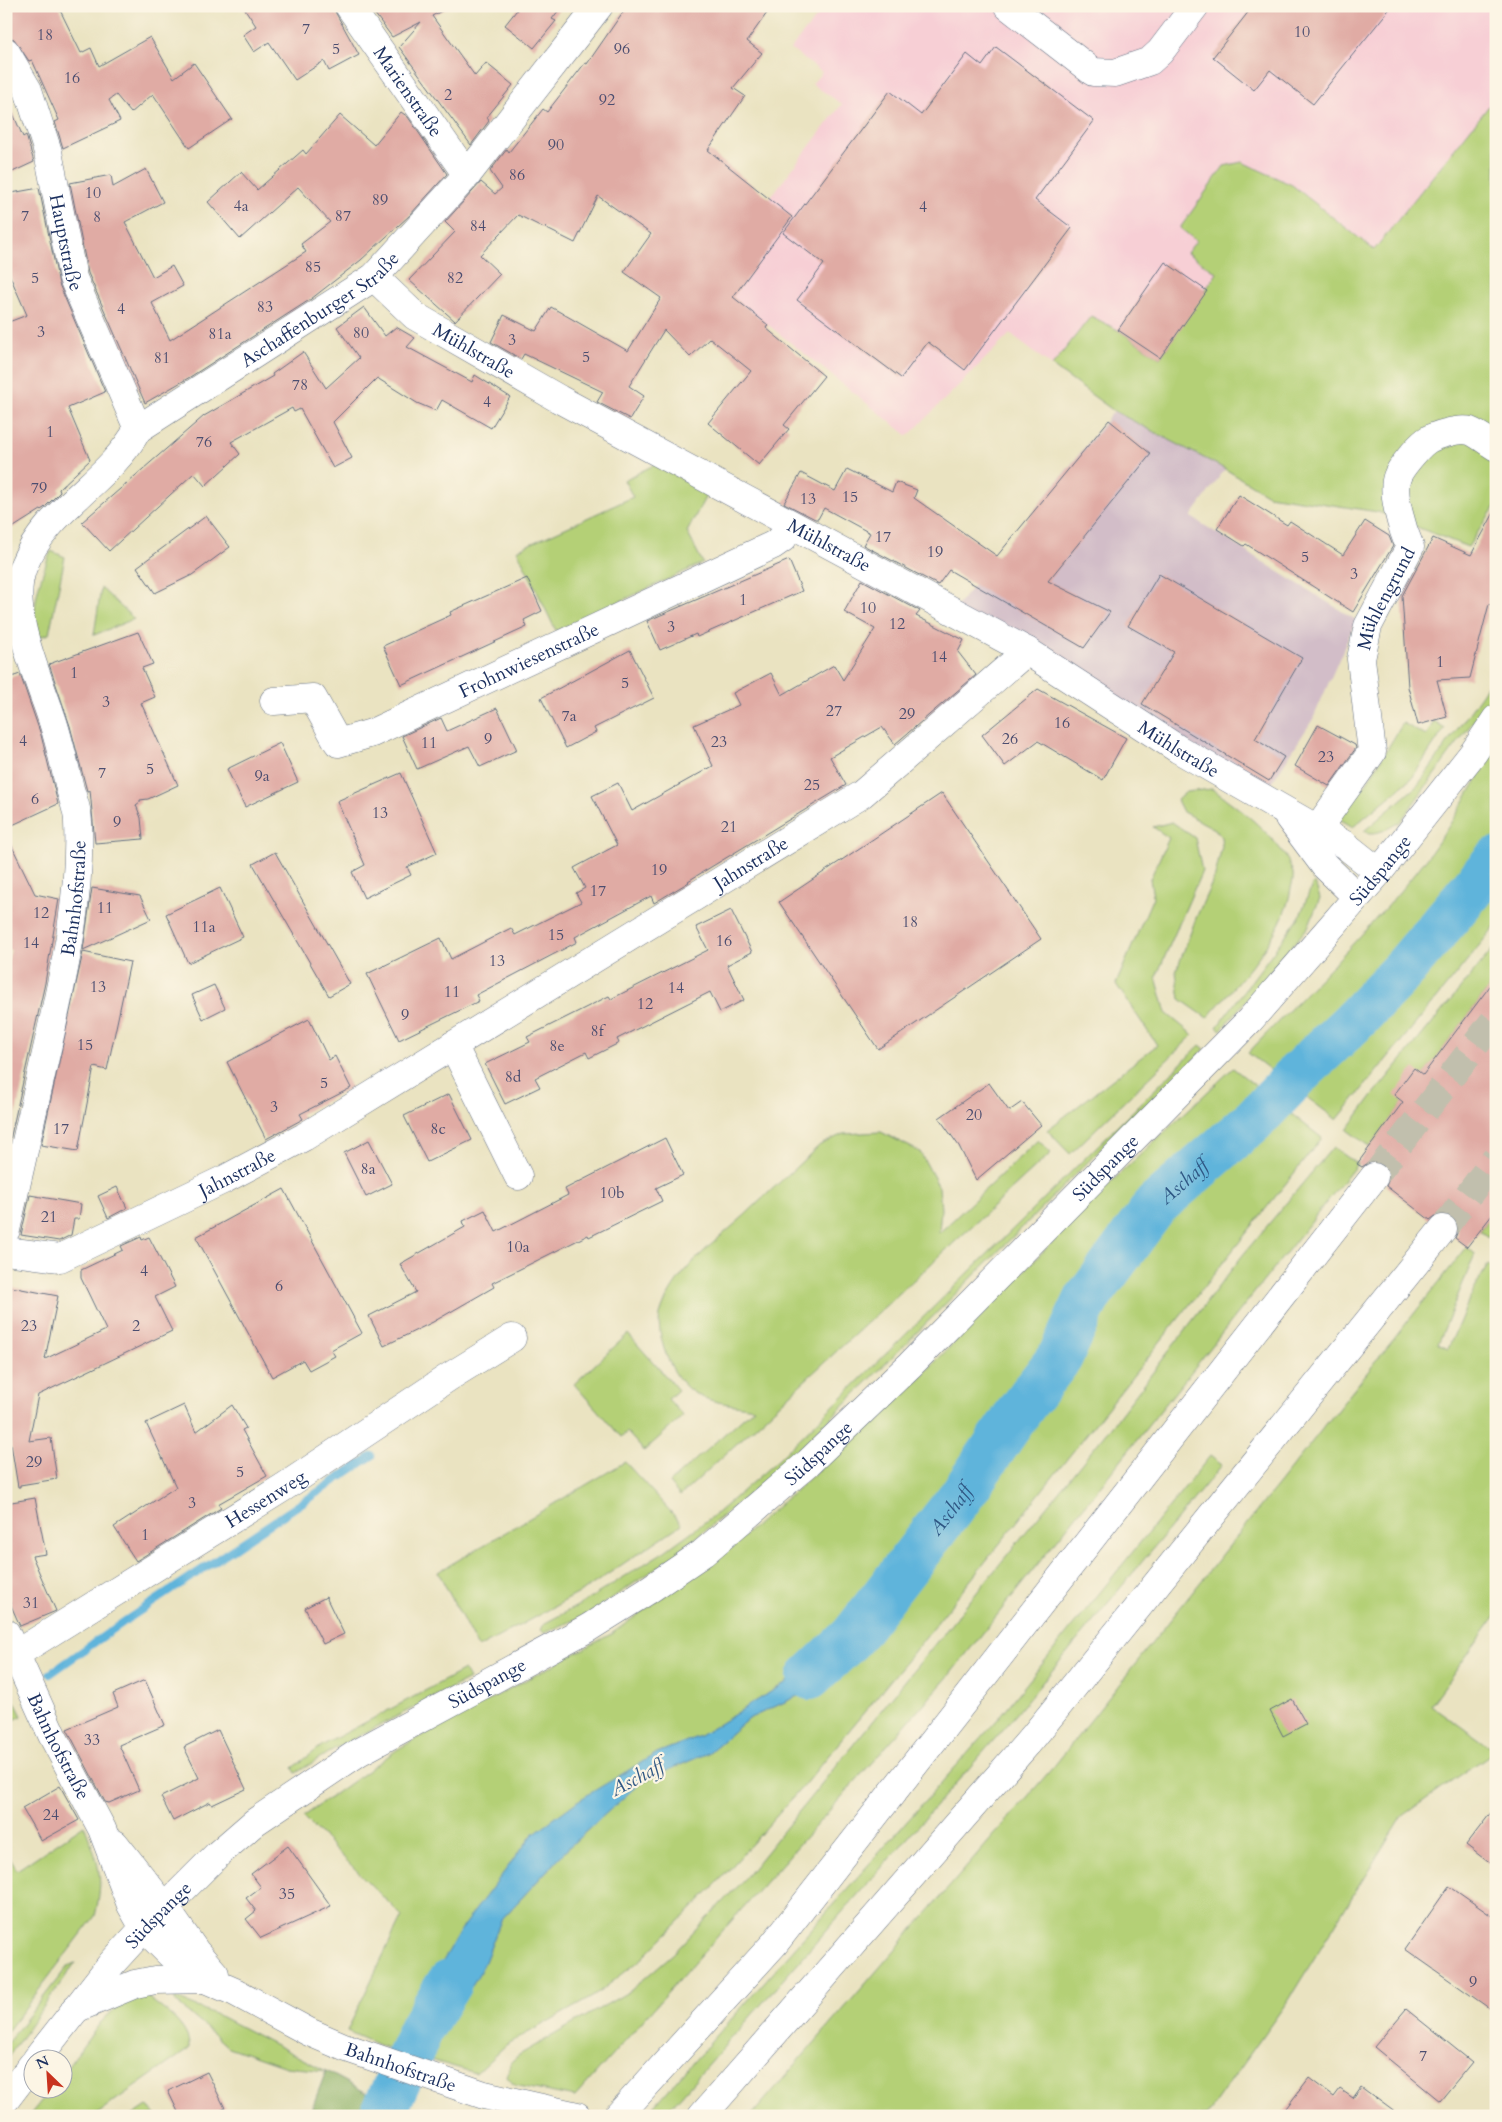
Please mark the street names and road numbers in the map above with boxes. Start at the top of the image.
street label: Marienstraße [367,41,449,142]
street label: Hauptstraße [43,192,89,295]
street label: Aschaffenburger Straße [236,246,405,374]
street label: Mühlstraße [428,317,520,385]
street label: Mühlstraße [783,512,875,579]
street label: Mühlengrund [1351,543,1422,652]
street label: Frohnwiesenstraße [455,616,603,704]
street label: Mühlstraße [1133,714,1224,784]
street label: Jahnstraße [706,830,793,898]
street label: Südspange [1344,830,1418,912]
street label: Bahnhofstraße [55,840,92,958]
street label: Südspange [1067,1128,1145,1207]
street label: Jahnstraße [192,1142,280,1205]
street label: Südspange [779,1415,859,1492]
street label: Hessenweg [220,1464,312,1535]
street label: Südspange [444,1652,531,1715]
street label: Bahnhofstraße [21,1689,96,1805]
street label: Südspange [120,1876,198,1954]
street label: Bahnhofstraße [341,2036,460,2099]

